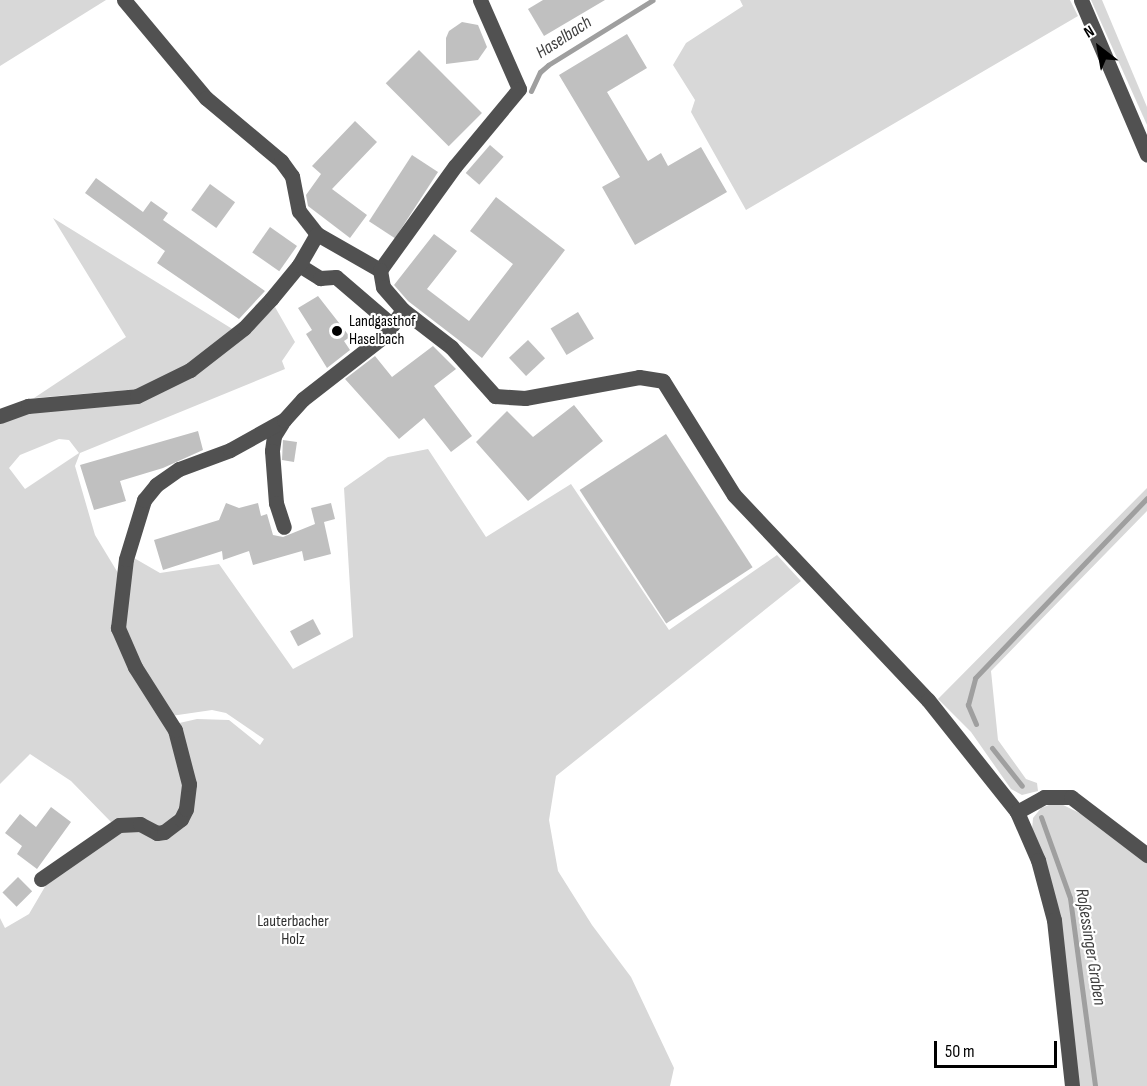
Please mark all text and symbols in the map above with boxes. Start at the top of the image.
water label: Haselbach [532,12,596,64]
north arrow [1069,18,1129,78]
text: N [1081,22,1098,42]
place label: Landgasthof Haselbach [349,312,416,350]
marker: Landgasthof Haselbach [330,324,344,338]
water label: Roßessinger Graben [1070,887,1110,1007]
park label: Lauterbacher Holz [257,912,329,950]
scale bar [937,1029,1060,1067]
text: 50 m [945,1041,975,1062]

